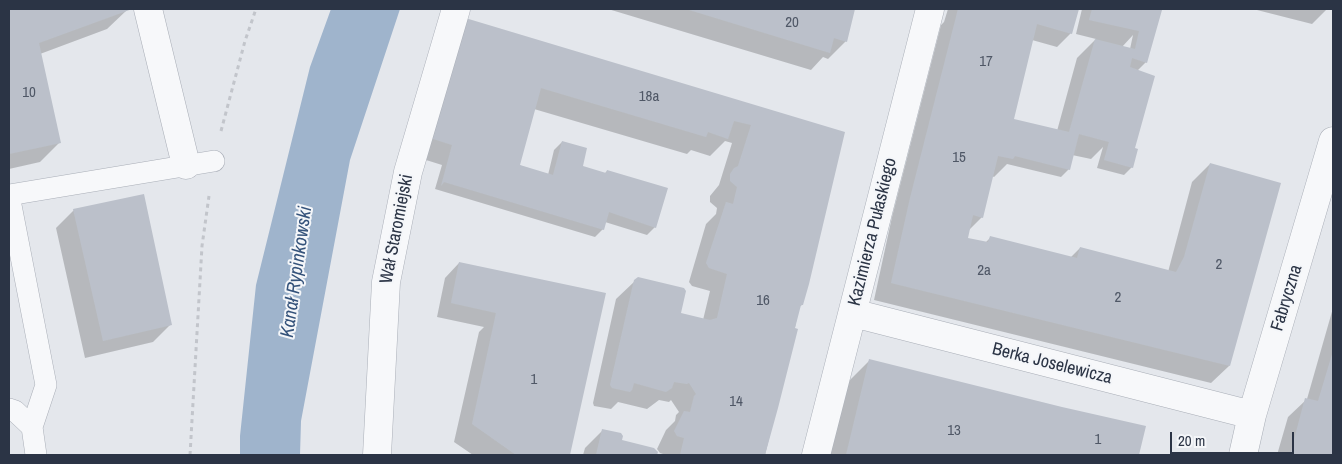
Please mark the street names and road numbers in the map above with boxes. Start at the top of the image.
street label: Kazimierza Pułaskiego [844,156,902,308]
street label: Wał Staromiejski [376,172,418,286]
street label: Fabryczna [1267,262,1307,334]
street label: Berka Joselewicza [990,339,1114,389]

